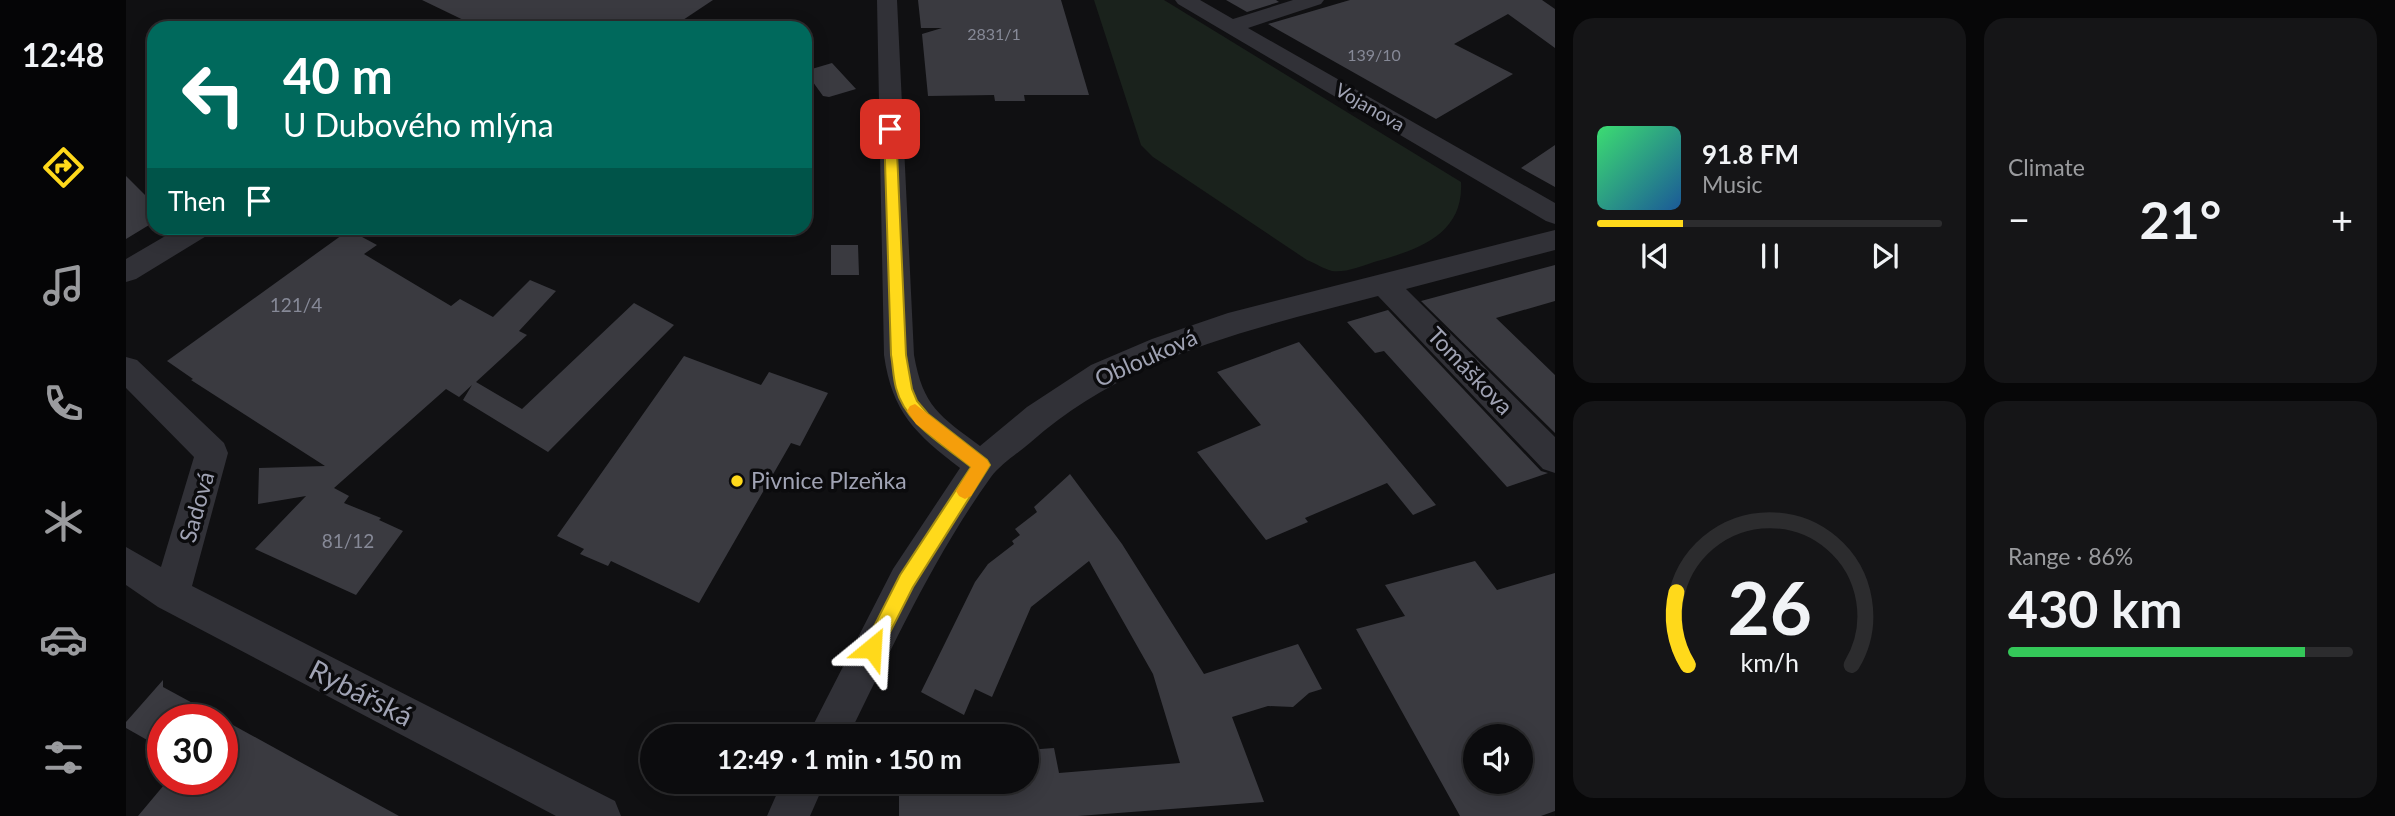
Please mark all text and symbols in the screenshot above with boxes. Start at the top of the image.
house number: 2831/1 [967,24,1021,43]
text: 12:48 [22,35,104,74]
house number: 139/10 [1347,45,1401,64]
text: 40 m [283,46,393,104]
icon: left [168,49,259,140]
street label: Vojanova [1331,78,1409,136]
pin [860,99,920,159]
text: U Dubového mlýna [283,105,554,144]
icon: arrive [871,110,909,148]
text: 91.8 FM [1702,138,1799,170]
icon: directions [39,143,88,192]
text: Climate [2008,153,2085,181]
text: Music [1702,170,1762,198]
icon: arrive [240,182,278,220]
text: Then [168,185,226,217]
text: 21° [2140,188,2221,250]
text: − [2008,196,2030,242]
text: + [2331,196,2353,242]
icon: previous [1636,237,1674,275]
icon: pause [1751,237,1789,275]
icon: next [1866,237,1904,275]
icon: music [39,261,88,310]
house number: 121/4 [270,293,322,316]
street label: Tomáškova [1422,321,1519,420]
street label: Oblouková [1090,322,1201,392]
icon: phone [39,379,88,428]
place label: Pivnice Plzeňka [751,466,907,494]
street label: Sadová [173,468,219,545]
marker: Pivnice Plzeňka [729,473,745,489]
icon: climate [39,497,88,546]
house number: 81/12 [322,529,374,552]
text: Range · 86% [2008,542,2133,570]
text: 26 [1727,564,1812,652]
text: 430 km [2008,577,2182,639]
position arrow [835,611,909,685]
icon: car [39,615,88,664]
text: km/h [1740,647,1799,677]
street label: Rybářská [304,652,419,733]
speed limit sign: 30 [147,704,238,795]
map controls [1463,724,1533,794]
button: sound [1463,724,1533,794]
icon: filters [39,733,88,782]
text: 12:49 · 1 min · 150 m [717,743,962,775]

